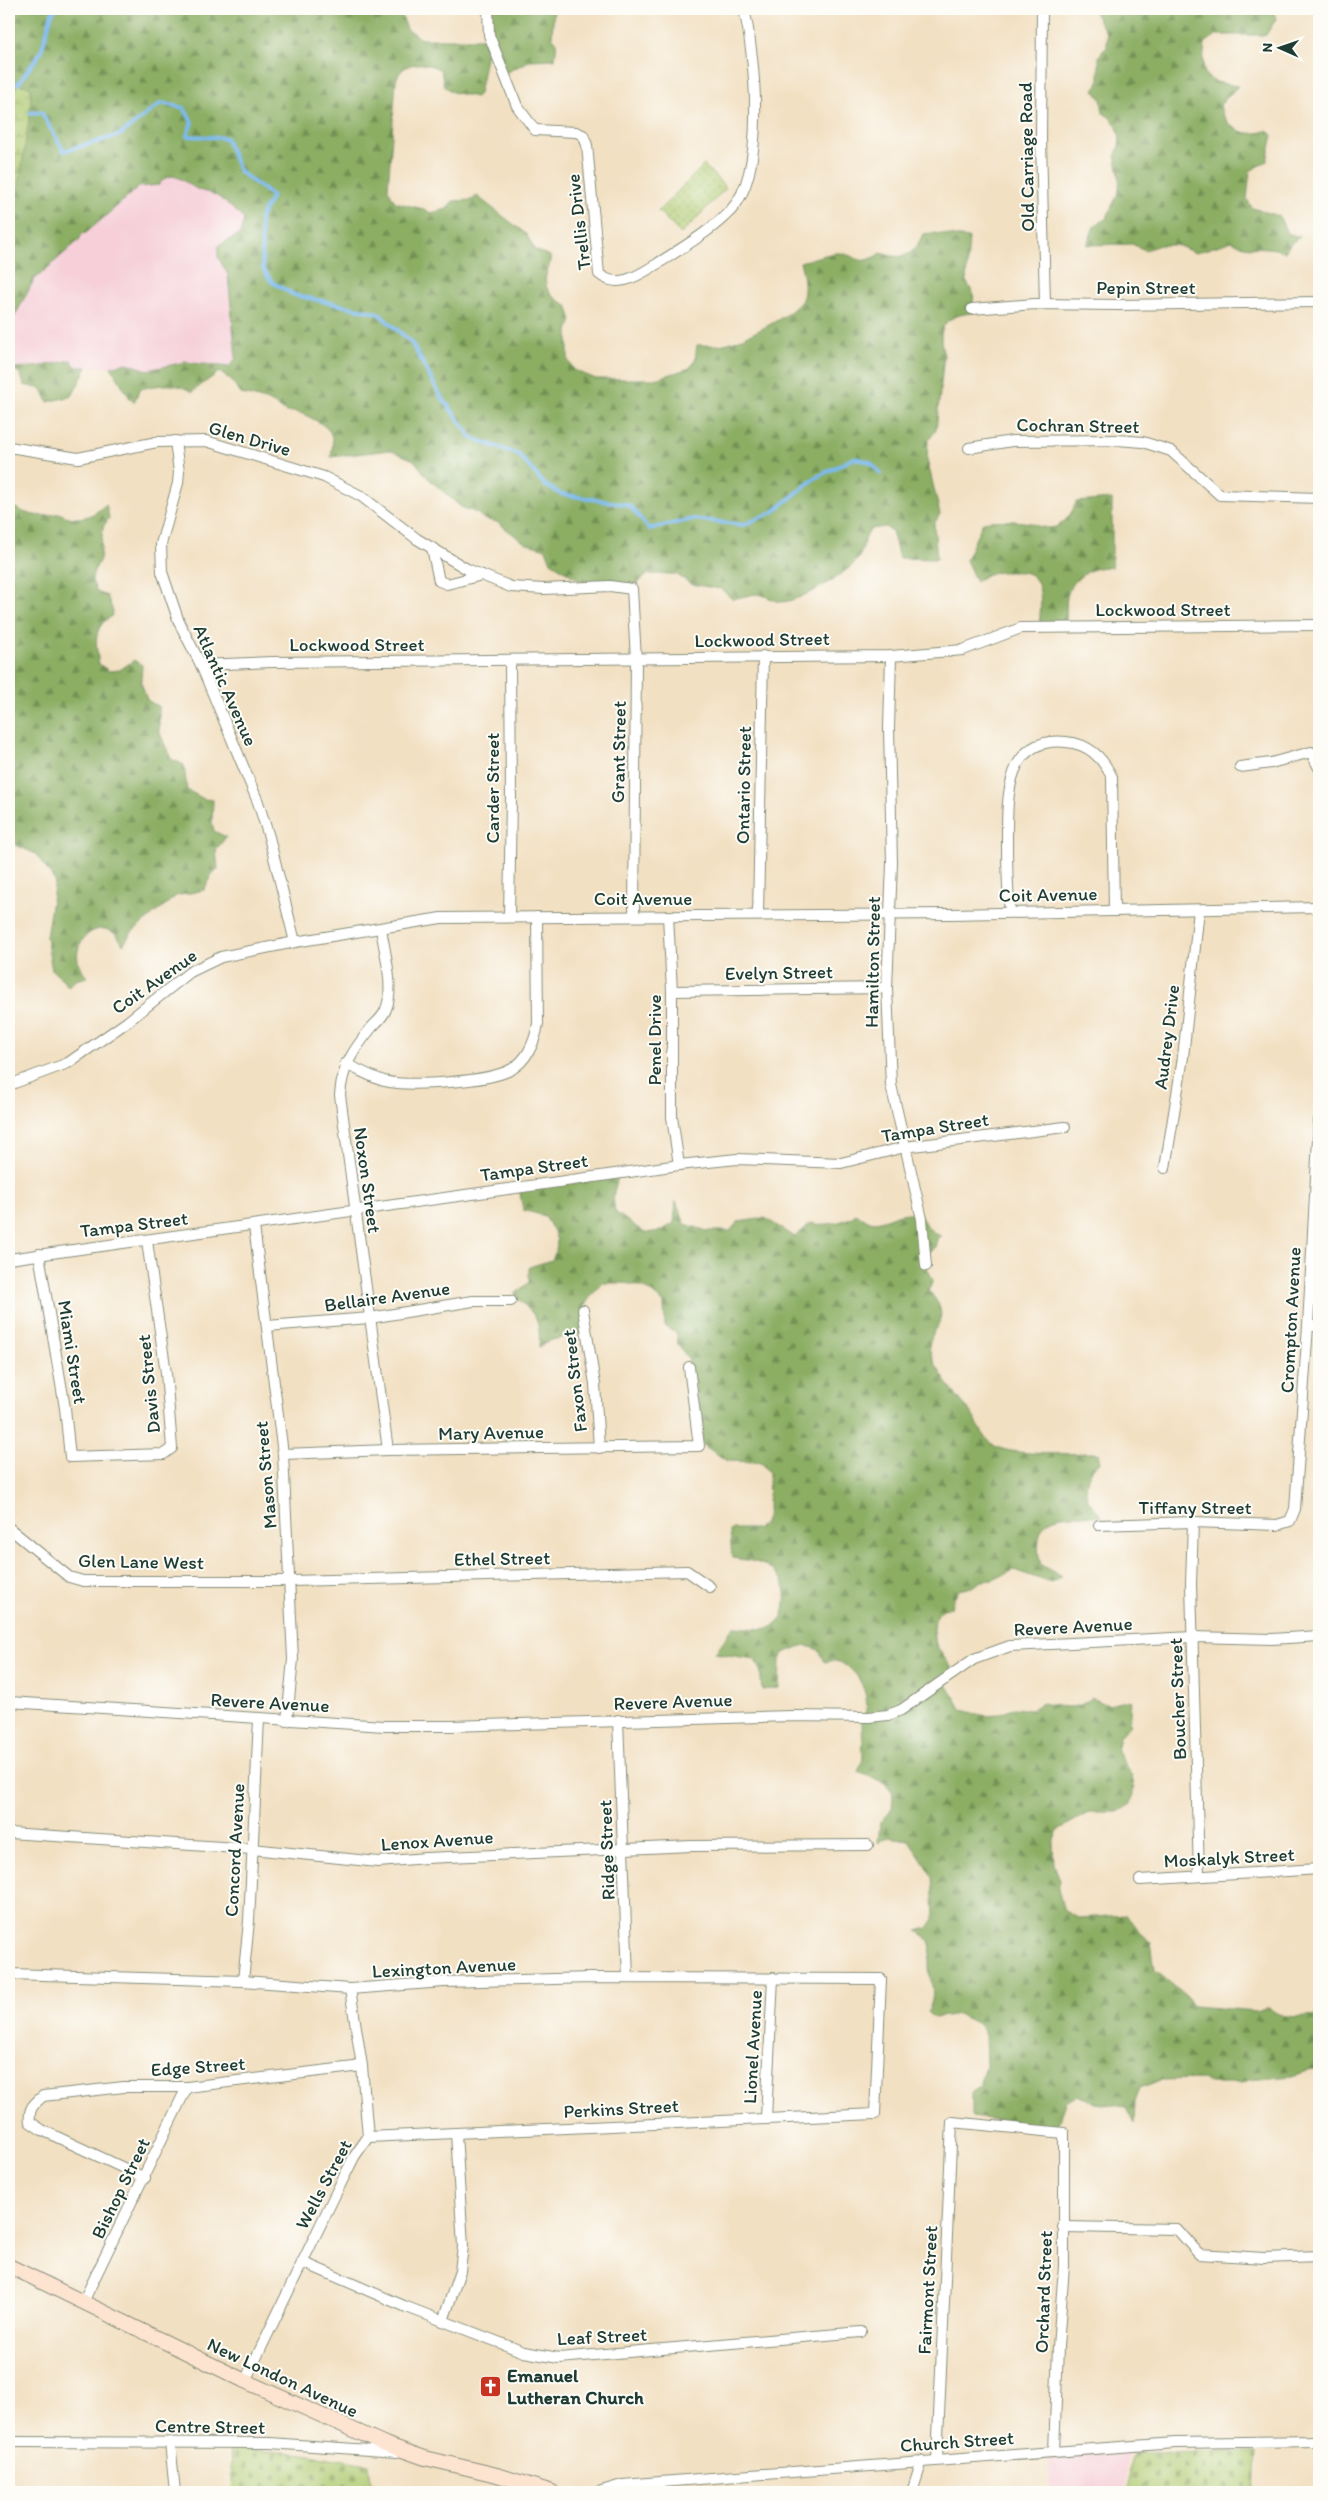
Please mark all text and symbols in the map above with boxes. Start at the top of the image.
north arrow [1256,22,1306,72]
text: N [1259,43,1276,53]
street label: Old Carriage Road [1014,81,1039,232]
street label: Trellis Drive [561,173,596,271]
street label: Pepin Street [1096,276,1196,299]
street label: Cochran Street [1016,413,1140,438]
street label: Glen Drive [206,416,294,461]
street label: Lockwood Street [1095,598,1231,621]
street label: Atlantic Avenue [188,621,263,750]
street label: Lockwood Street [694,627,830,652]
street label: Lockwood Street [289,633,425,656]
street label: Grant Street [606,701,631,803]
street label: Ontario Street [731,726,756,844]
street label: Carder Street [481,732,504,844]
street label: Coit Avenue [998,882,1098,907]
street label: Coit Avenue [594,887,692,910]
street label: Hamilton Street [860,896,885,1028]
street label: Coit Avenue [107,944,201,1019]
street label: Evelyn Street [725,960,833,985]
street label: Audrey Drive [1149,983,1184,1091]
street label: Penel Drive [643,994,666,1086]
street label: Tampa Street [880,1108,990,1147]
street label: Noxon Street [349,1126,386,1235]
street label: Tampa Street [479,1149,589,1186]
street label: Tampa Street [79,1206,189,1243]
street label: Crompton Avenue [1275,1246,1306,1394]
street label: Bellaire Avenue [323,1276,451,1317]
street label: Miami Street [53,1299,92,1406]
street label: Faxon Street [557,1328,592,1434]
street label: Davis Street [132,1333,165,1435]
street label: Mason Street [249,1420,282,1530]
street label: Mary Avenue [438,1420,544,1445]
street label: Tiffany Street [1138,1496,1252,1519]
street label: Ethel Street [454,1546,550,1571]
street label: Glen Lane West [78,1549,204,1574]
street label: Revere Avenue [1013,1612,1133,1641]
street label: Boucher Street [1164,1638,1191,1760]
street label: Revere Avenue [210,1688,330,1717]
street label: Revere Avenue [613,1688,733,1715]
street label: Concord Avenue [220,1783,249,1917]
street label: Ridge Street [593,1799,620,1901]
street label: Lenox Avenue [380,1825,494,1856]
street label: Moskalyk Street [1163,1843,1295,1872]
street label: Lexington Avenue [371,1952,517,1983]
street label: Lionel Avenue [738,1990,767,2105]
street label: Edge Street [150,2052,246,2081]
street label: Perkins Street [563,2094,679,2123]
street label: Bishop Street [86,2134,155,2243]
street label: Wells Street [290,2135,357,2233]
street label: Fairmont Street [913,2225,942,2355]
street label: Orchard Street [1030,2230,1057,2354]
street label: Leaf Street [556,2323,648,2350]
street label: New London Avenue [204,2332,362,2422]
place label: Emanuel Lutheran Church [507,2364,644,2409]
church icon: Emanuel Lutheran Church [479,2374,503,2398]
street label: Centre Street [155,2414,265,2439]
street label: Church Street [899,2426,1015,2457]

